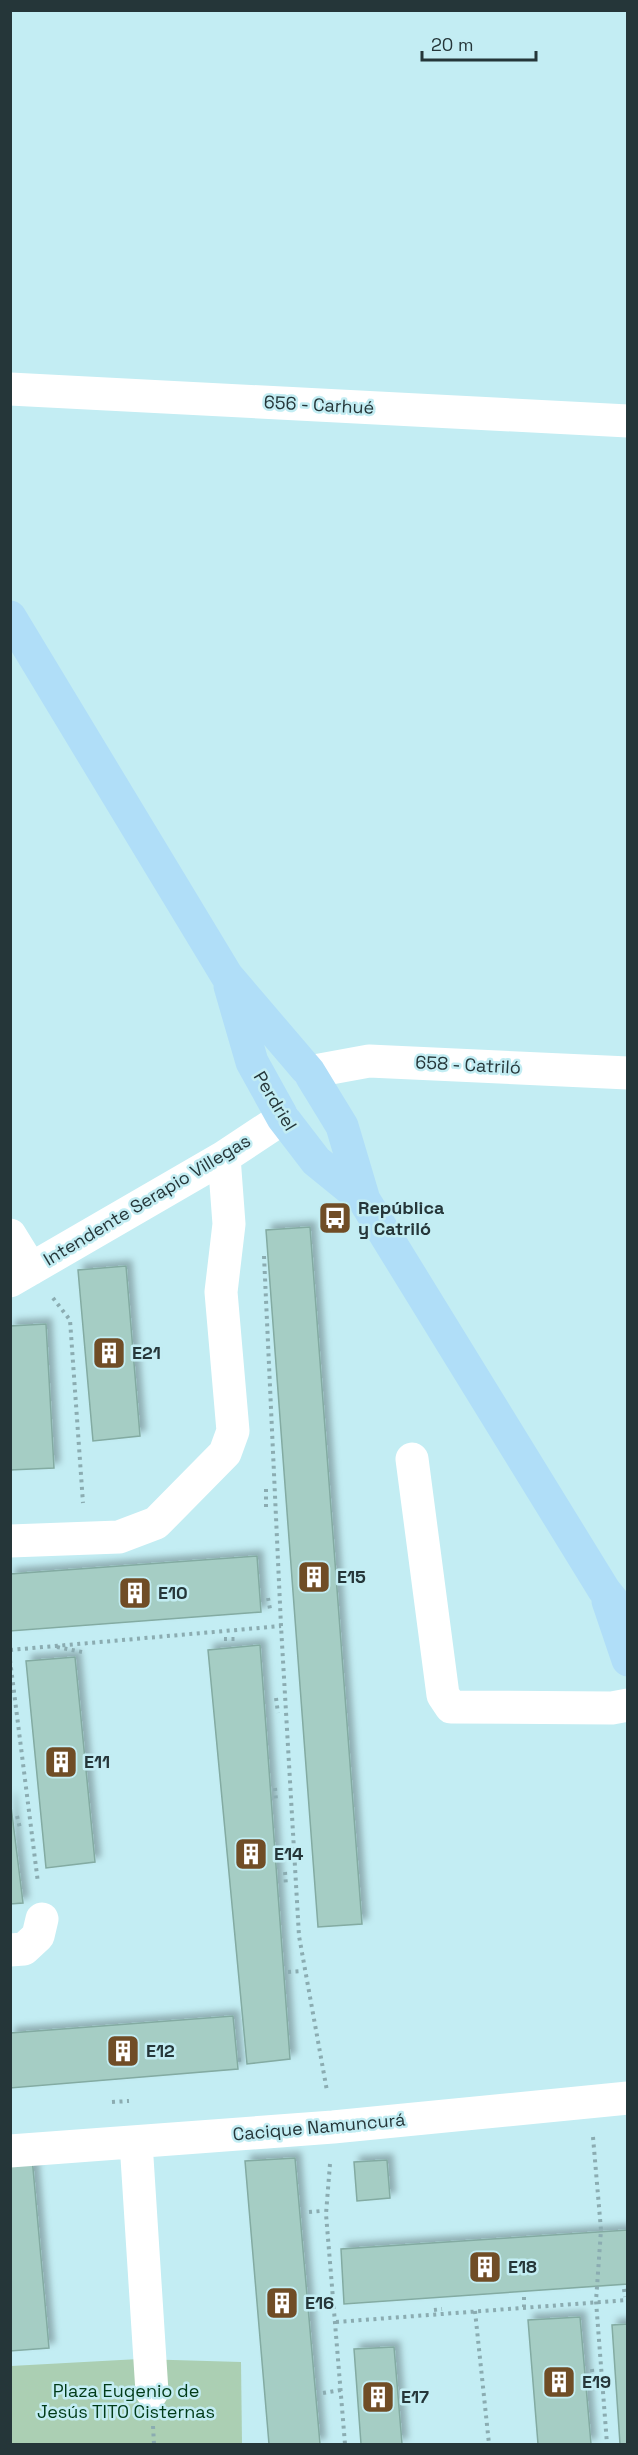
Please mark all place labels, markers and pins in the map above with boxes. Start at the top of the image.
place label: República y Catriló [358,1196,445,1240]
bus stop icon: República y Catriló [317,1200,353,1236]
building icon: E21 [91,1335,127,1371]
place label: E21 [132,1341,161,1364]
building icon: E15 [296,1559,332,1595]
place label: E15 [337,1565,366,1588]
building icon: E10 [117,1575,153,1611]
place label: E10 [158,1581,188,1604]
building icon: E11 [43,1744,79,1780]
place label: E11 [84,1750,110,1773]
building icon: E14 [233,1836,269,1872]
place label: E14 [274,1842,304,1865]
building icon: E12 [105,2033,141,2069]
place label: E12 [146,2039,175,2062]
building icon: E18 [467,2249,503,2285]
place label: E18 [508,2255,537,2278]
building icon: E16 [264,2285,300,2321]
place label: E16 [305,2291,334,2314]
building icon: E19 [541,2364,577,2400]
place label: E19 [582,2370,611,2393]
building icon: E17 [360,2379,396,2415]
place label: E17 [401,2385,429,2408]

